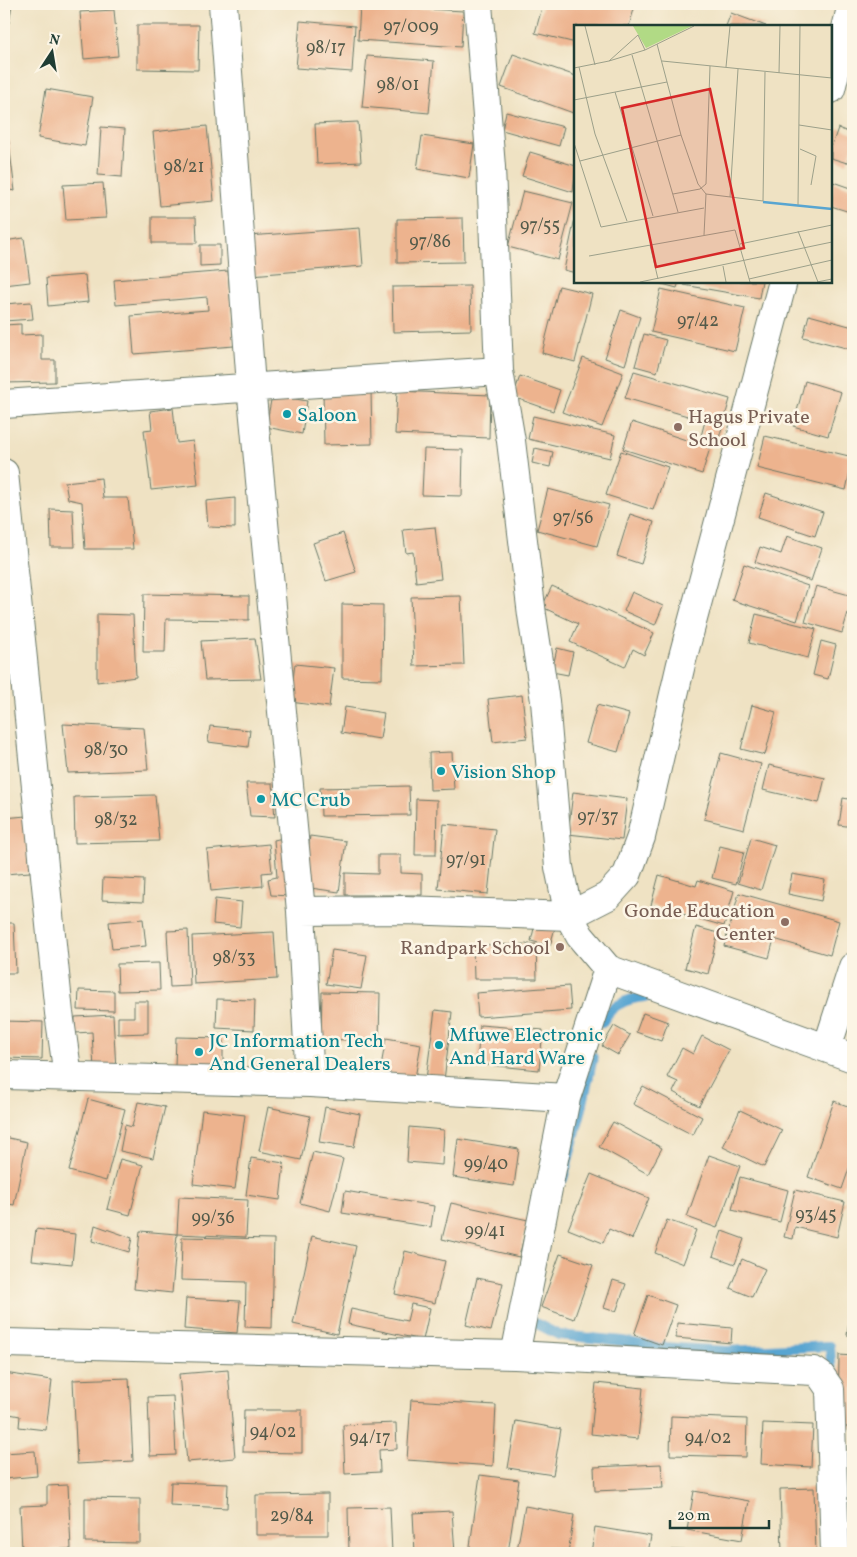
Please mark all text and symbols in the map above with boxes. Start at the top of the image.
house number: 97/009 [383,15,439,40]
inset map [574,25,832,282]
north arrow [28,28,78,78]
text: N [47,30,61,51]
house number: 98/17 [306,36,346,61]
house number: 98/01 [377,73,419,98]
house number: 98/21 [164,155,204,180]
house number: 97/55 [520,214,560,239]
house number: 97/86 [409,230,451,255]
house number: 97/42 [677,309,719,334]
place label: Saloon [297,402,357,430]
place label: Hagus Private School [688,404,810,455]
marker: Saloon [281,408,293,420]
marker: Hagus Private School [672,421,684,433]
house number: 97/56 [553,506,593,531]
house number: 98/30 [84,738,128,763]
place label: Vision Shop [451,759,556,787]
marker: Vision Shop [435,765,447,777]
place label: MC Crub [271,787,350,815]
marker: MC Crub [255,793,267,805]
house number: 97/37 [577,805,619,830]
house number: 98/32 [94,808,138,833]
house number: 97/91 [446,848,486,873]
place label: Gonde Education Center [624,898,775,949]
marker: Gonde Education Center [779,916,791,928]
place label: Randpark School [400,935,550,963]
marker: Randpark School [554,941,566,953]
house number: 98/33 [213,946,255,971]
place label: Mfuwe Electronic And Hard Ware [449,1022,603,1073]
place label: JC Information Tech And General Dealers [209,1028,391,1079]
marker: Mfuwe Electronic And Hard Ware [433,1039,445,1051]
marker: JC Information Tech And General Dealers [193,1046,205,1058]
house number: 99/40 [464,1152,508,1177]
house number: 93/45 [795,1203,837,1228]
house number: 99/36 [191,1206,235,1231]
house number: 99/41 [465,1219,505,1244]
house number: 94/02 [250,1420,296,1445]
house number: 94/17 [349,1426,391,1451]
house number: 94/02 [685,1426,731,1451]
scale bar [670,1497,768,1529]
house number: 29/84 [270,1504,314,1529]
text: 20 m [677,1506,710,1527]

